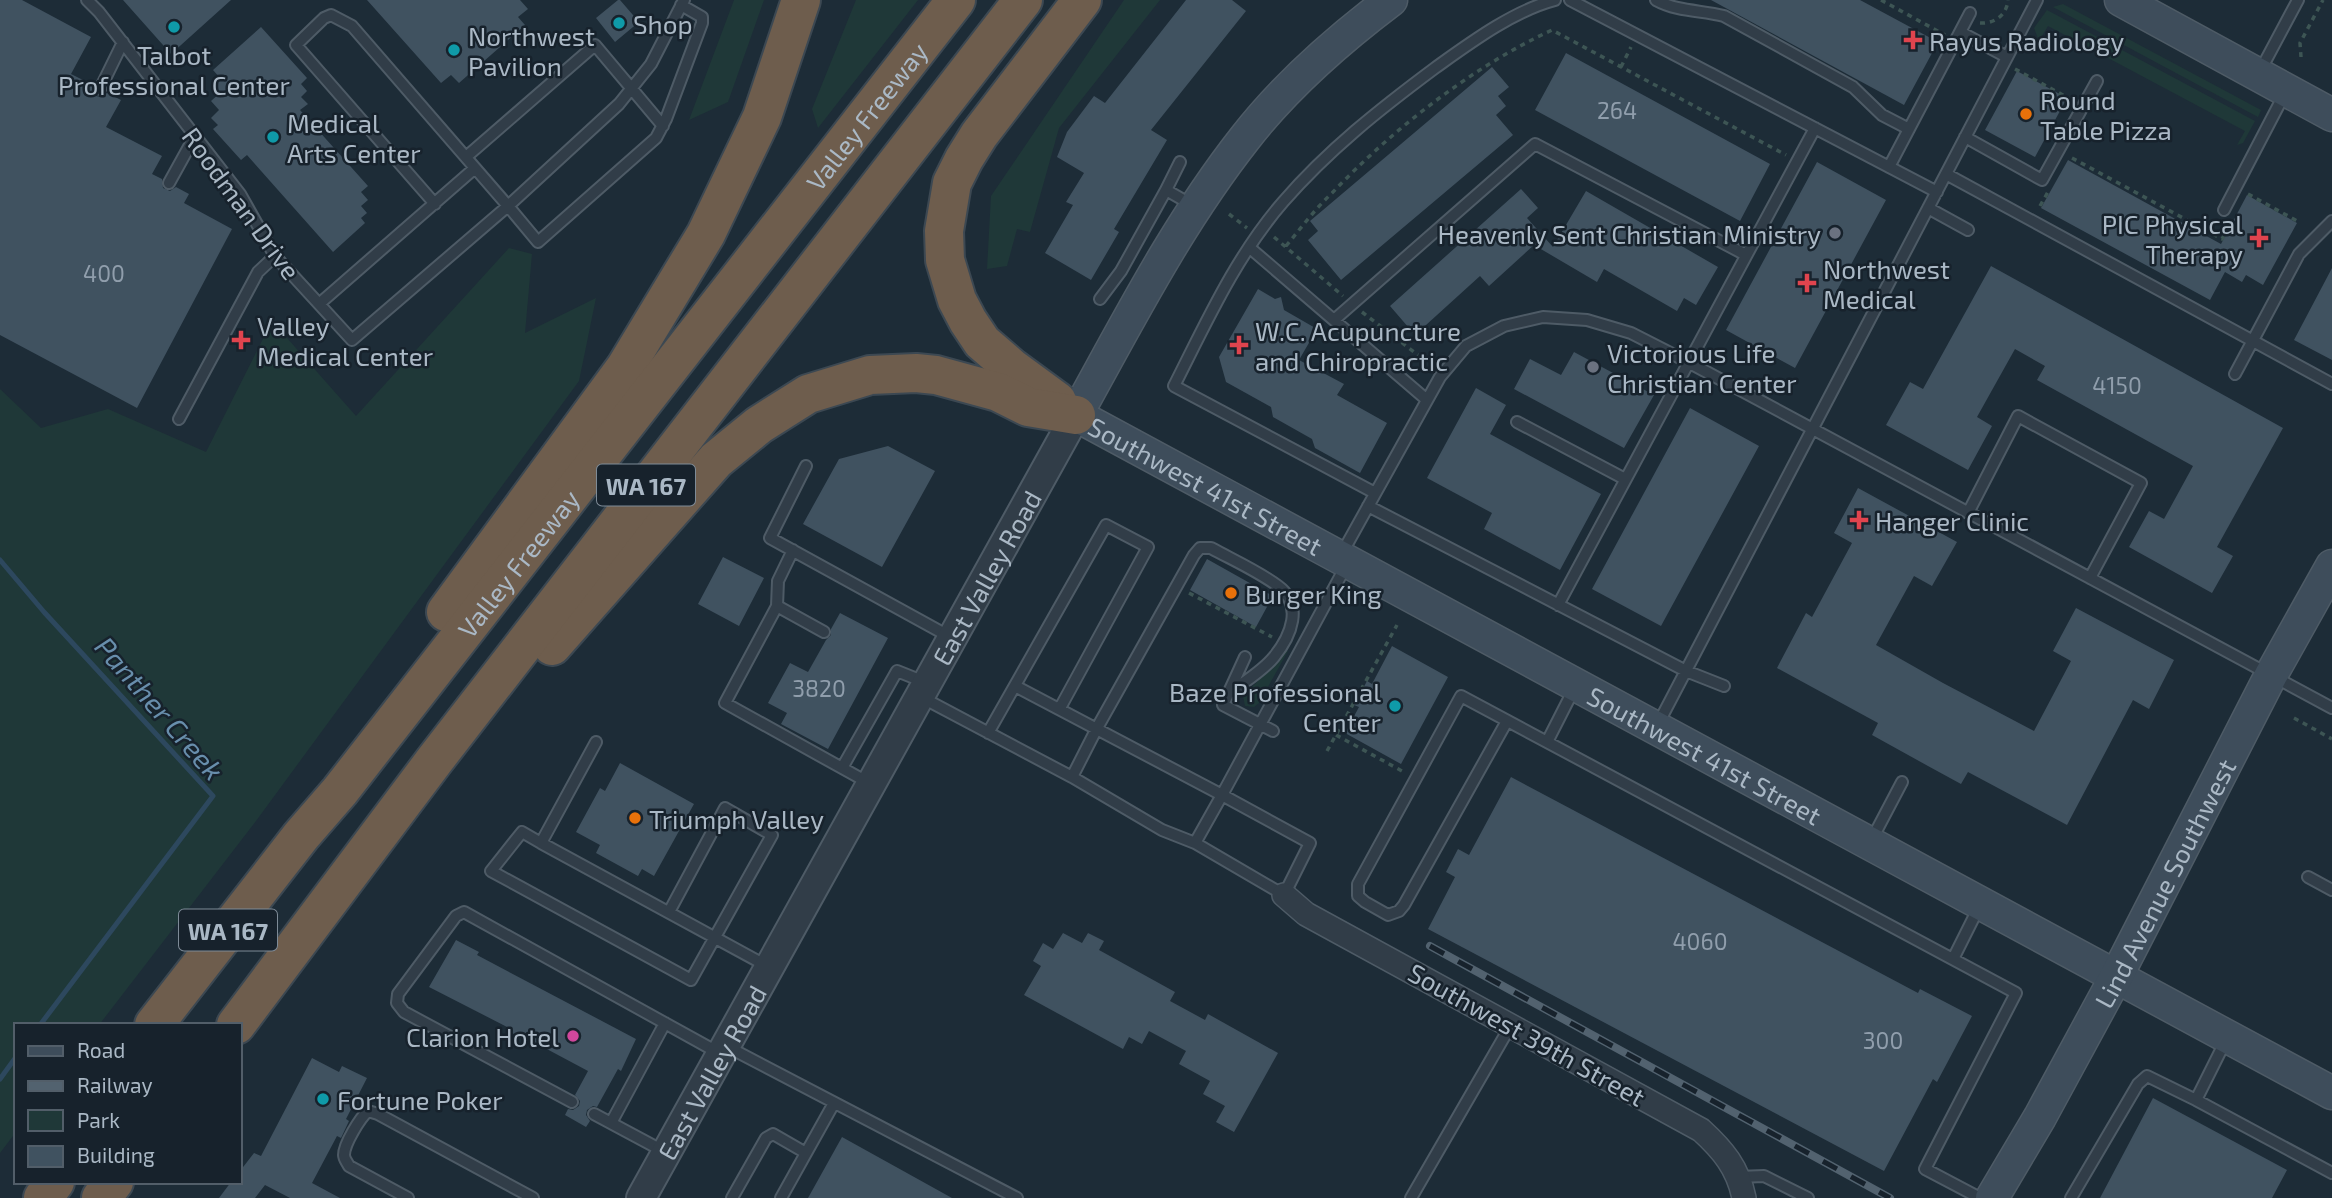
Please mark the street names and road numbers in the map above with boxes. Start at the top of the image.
street label: Valley Freeway [799,35,933,196]
street label: Roodman Drive [177,121,307,285]
street label: Southwest 41st Street [1084,409,1328,561]
road number: WA 167 [597,464,695,506]
street label: Valley Freeway [450,483,585,643]
street label: East Valley Road [925,485,1047,670]
street label: Southwest 41st Street [1583,679,1827,830]
street label: Lind Avenue Southwest [2087,753,2241,1013]
road number: WA 167 [179,910,277,950]
street label: Southwest 39th Street [1403,956,1651,1112]
street label: East Valley Road [650,979,772,1165]

